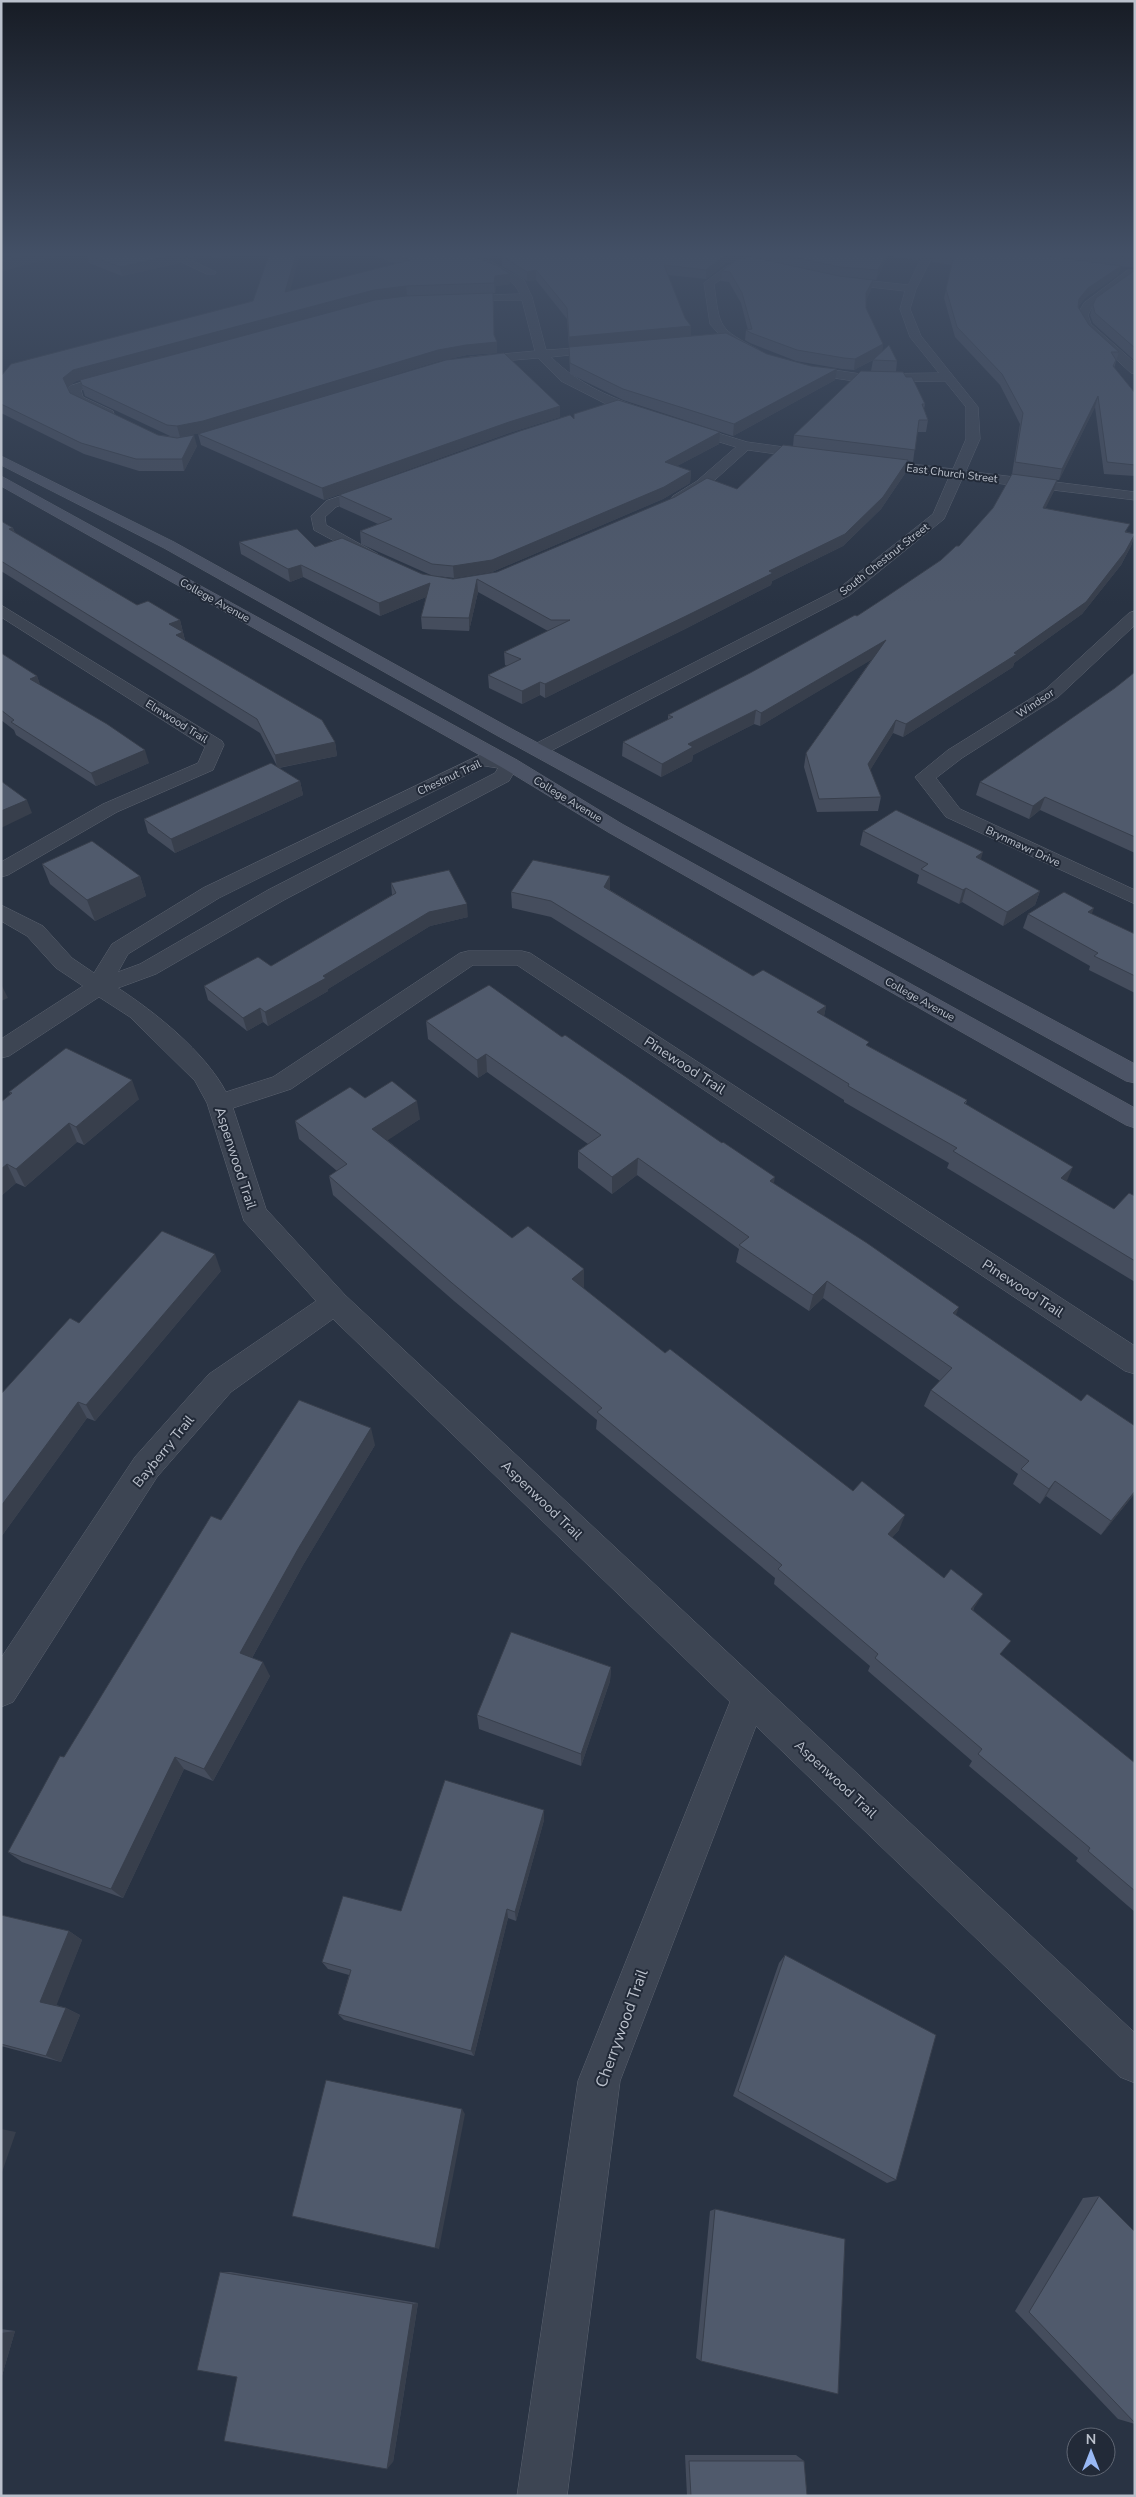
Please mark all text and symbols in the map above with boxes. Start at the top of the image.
street label: East Church Street [905,460,999,487]
street label: South Chestnut Street [836,520,932,599]
street label: College Avenue [177,575,253,626]
street label: Windsor [1013,685,1057,722]
street label: Elmwood Trail [143,696,211,747]
street label: Chestnut Trail [415,756,484,799]
street label: College Avenue [530,773,605,826]
street label: Brynmawr Drive [983,823,1063,870]
street label: College Avenue [882,974,958,1025]
street label: Pinewood Trail [640,1032,730,1099]
street label: Aspenwood Trail [210,1105,261,1213]
street label: Pinewood Trail [978,1255,1068,1322]
street label: Bayberry Trail [128,1410,199,1491]
street label: Aspenwood Trail [497,1457,587,1545]
street label: Aspenwood Trail [790,1736,882,1823]
street label: Cherrywood Trail [590,1966,654,2091]
north arrow [1066,2427,1116,2477]
text: N [1086,2430,1096,2449]

